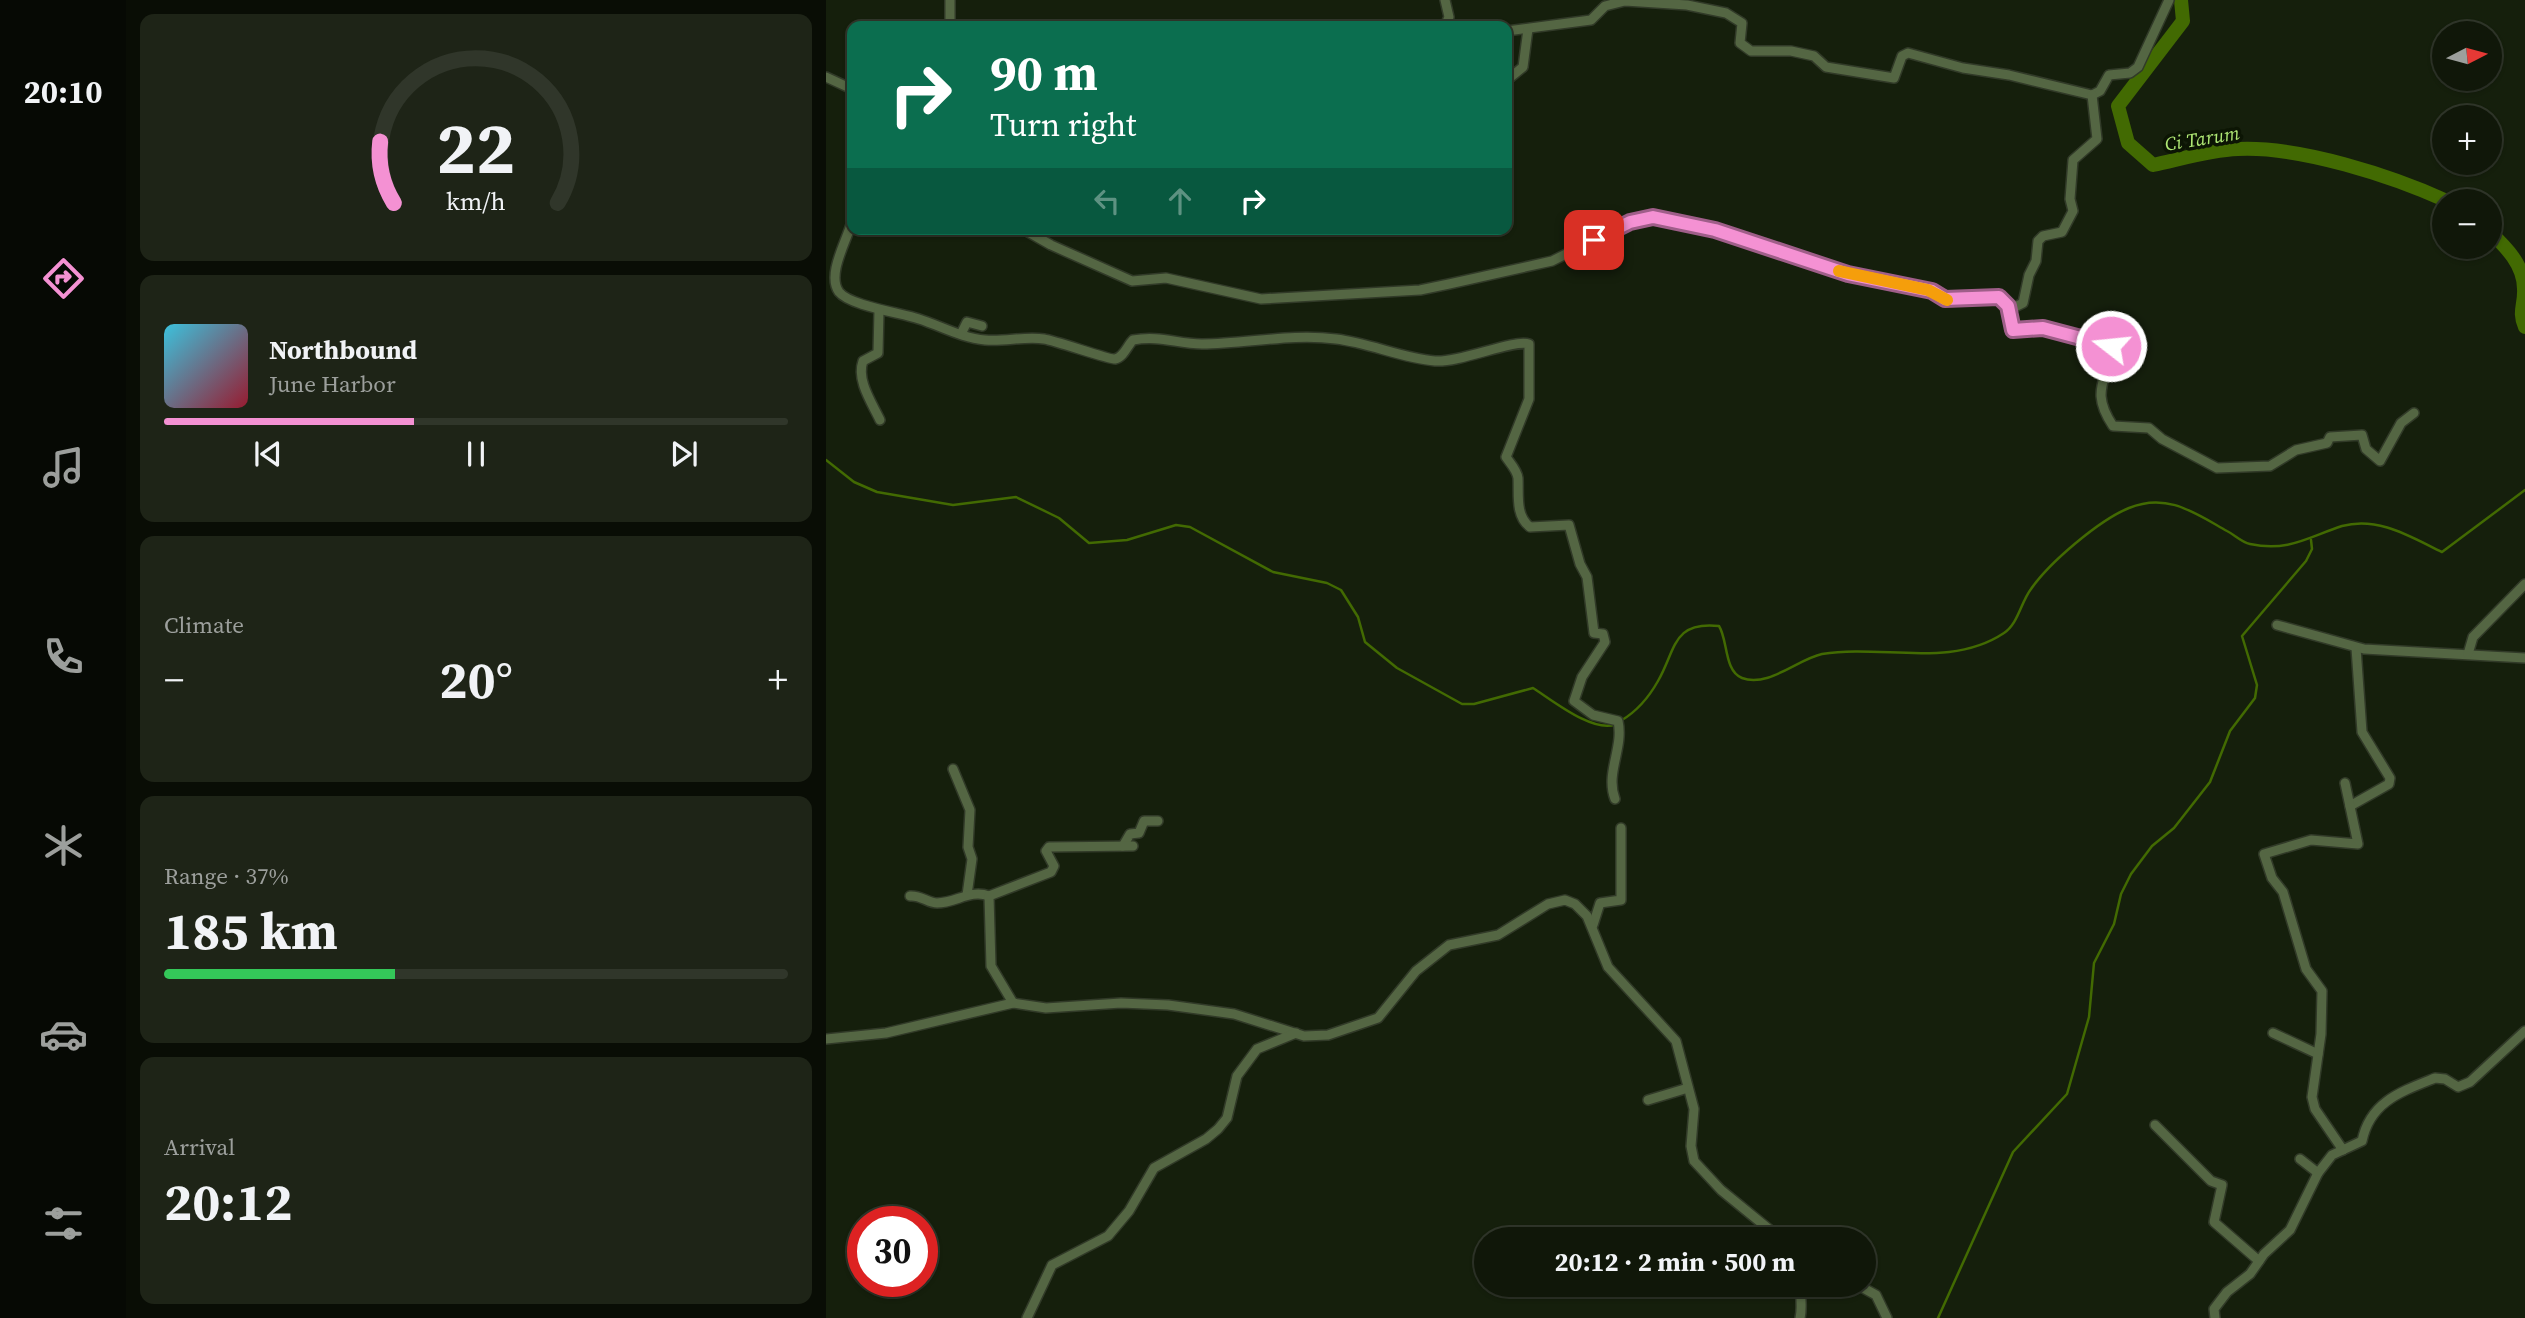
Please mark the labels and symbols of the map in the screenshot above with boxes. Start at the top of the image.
north arrow [2432,21,2502,91]
water label: Ci Tarum [2163,119,2242,157]
pin [1564,210,1624,270]
position arrow [2074,309,2148,383]
speed limit sign: 30 [847,1206,938,1297]

